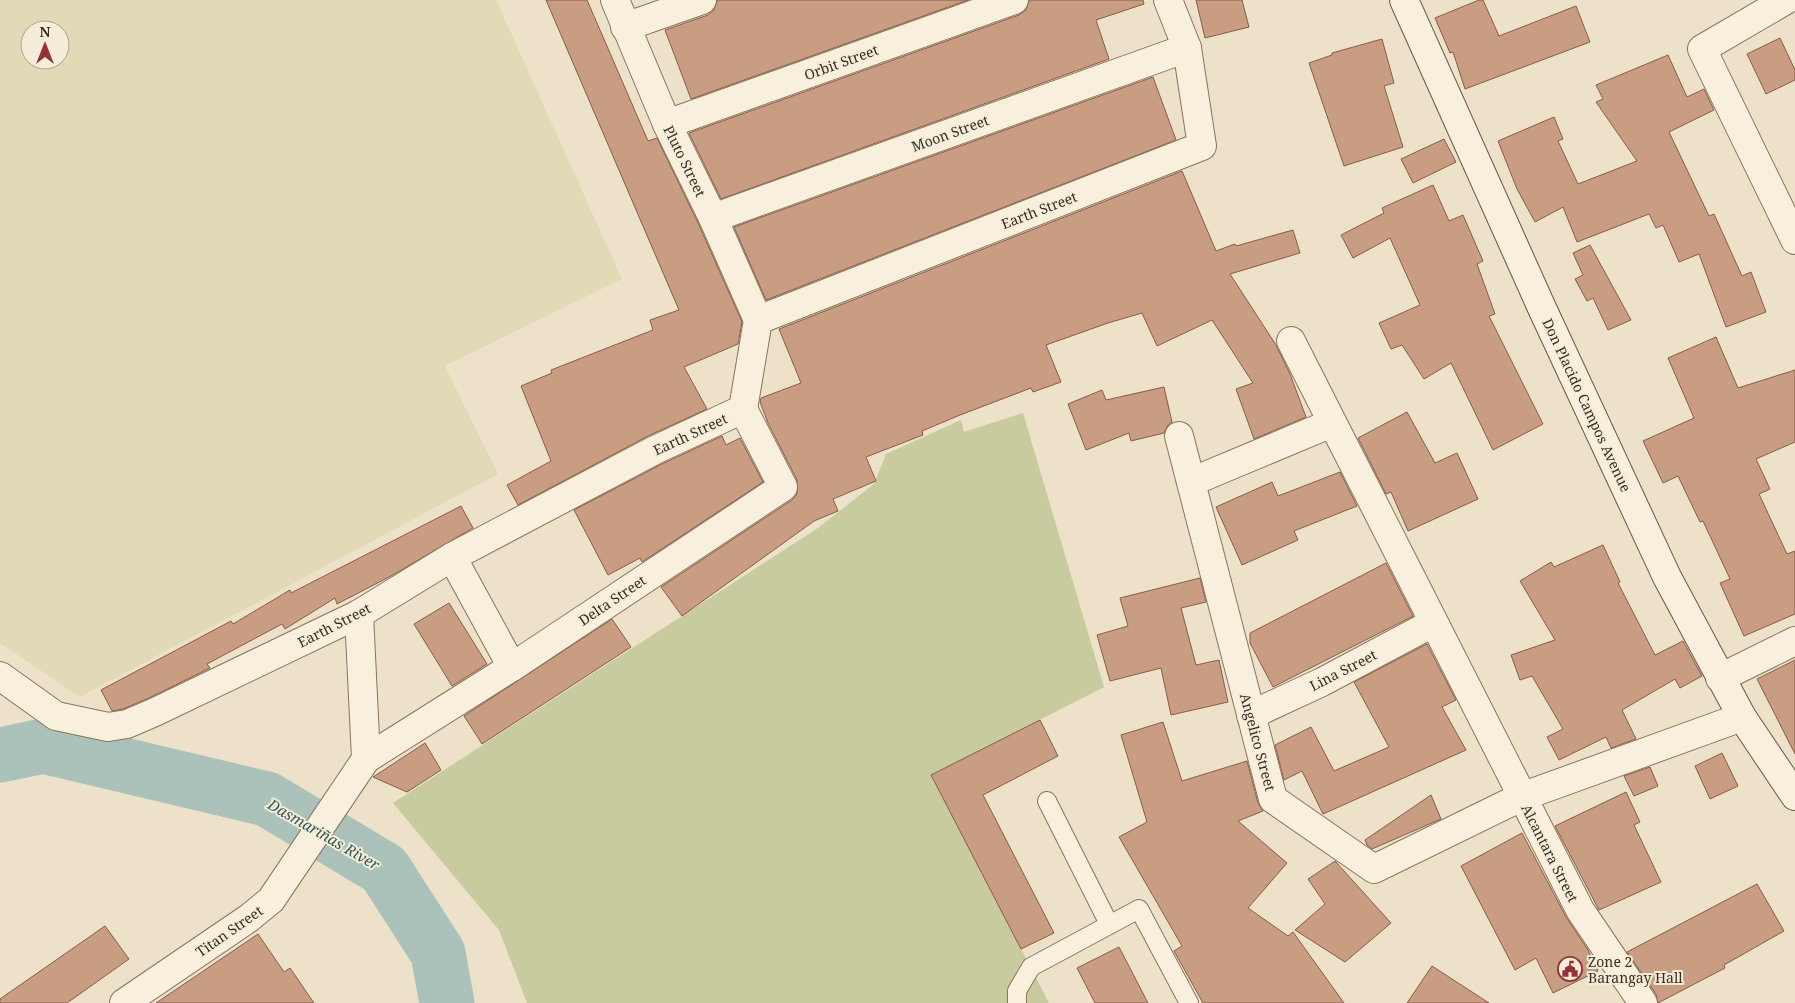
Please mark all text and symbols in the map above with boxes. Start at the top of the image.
north arrow [20,20,70,70]
text: N [39,22,51,41]
street label: Orbit Street [801,40,881,84]
street label: Moon Street [909,110,991,156]
street label: Pluto Street [659,122,711,200]
street label: Earth Street [998,187,1080,233]
street label: Don Placido Campos Avenue [1538,315,1636,495]
street label: Earth Street [650,409,730,459]
street label: Delta Street [575,570,649,630]
street label: Earth Street [294,598,374,652]
street label: Lina Street [1306,645,1380,695]
street label: Angelico Street [1236,691,1280,793]
water label: Dasmariñas River [264,793,384,875]
street label: Alcantara Street [1517,801,1583,905]
street label: Titan Street [192,901,266,961]
place label: Zone 2 Barangay Hall [1588,952,1683,987]
public building icon: Zone 2 Barangay Hall [1557,956,1583,982]

